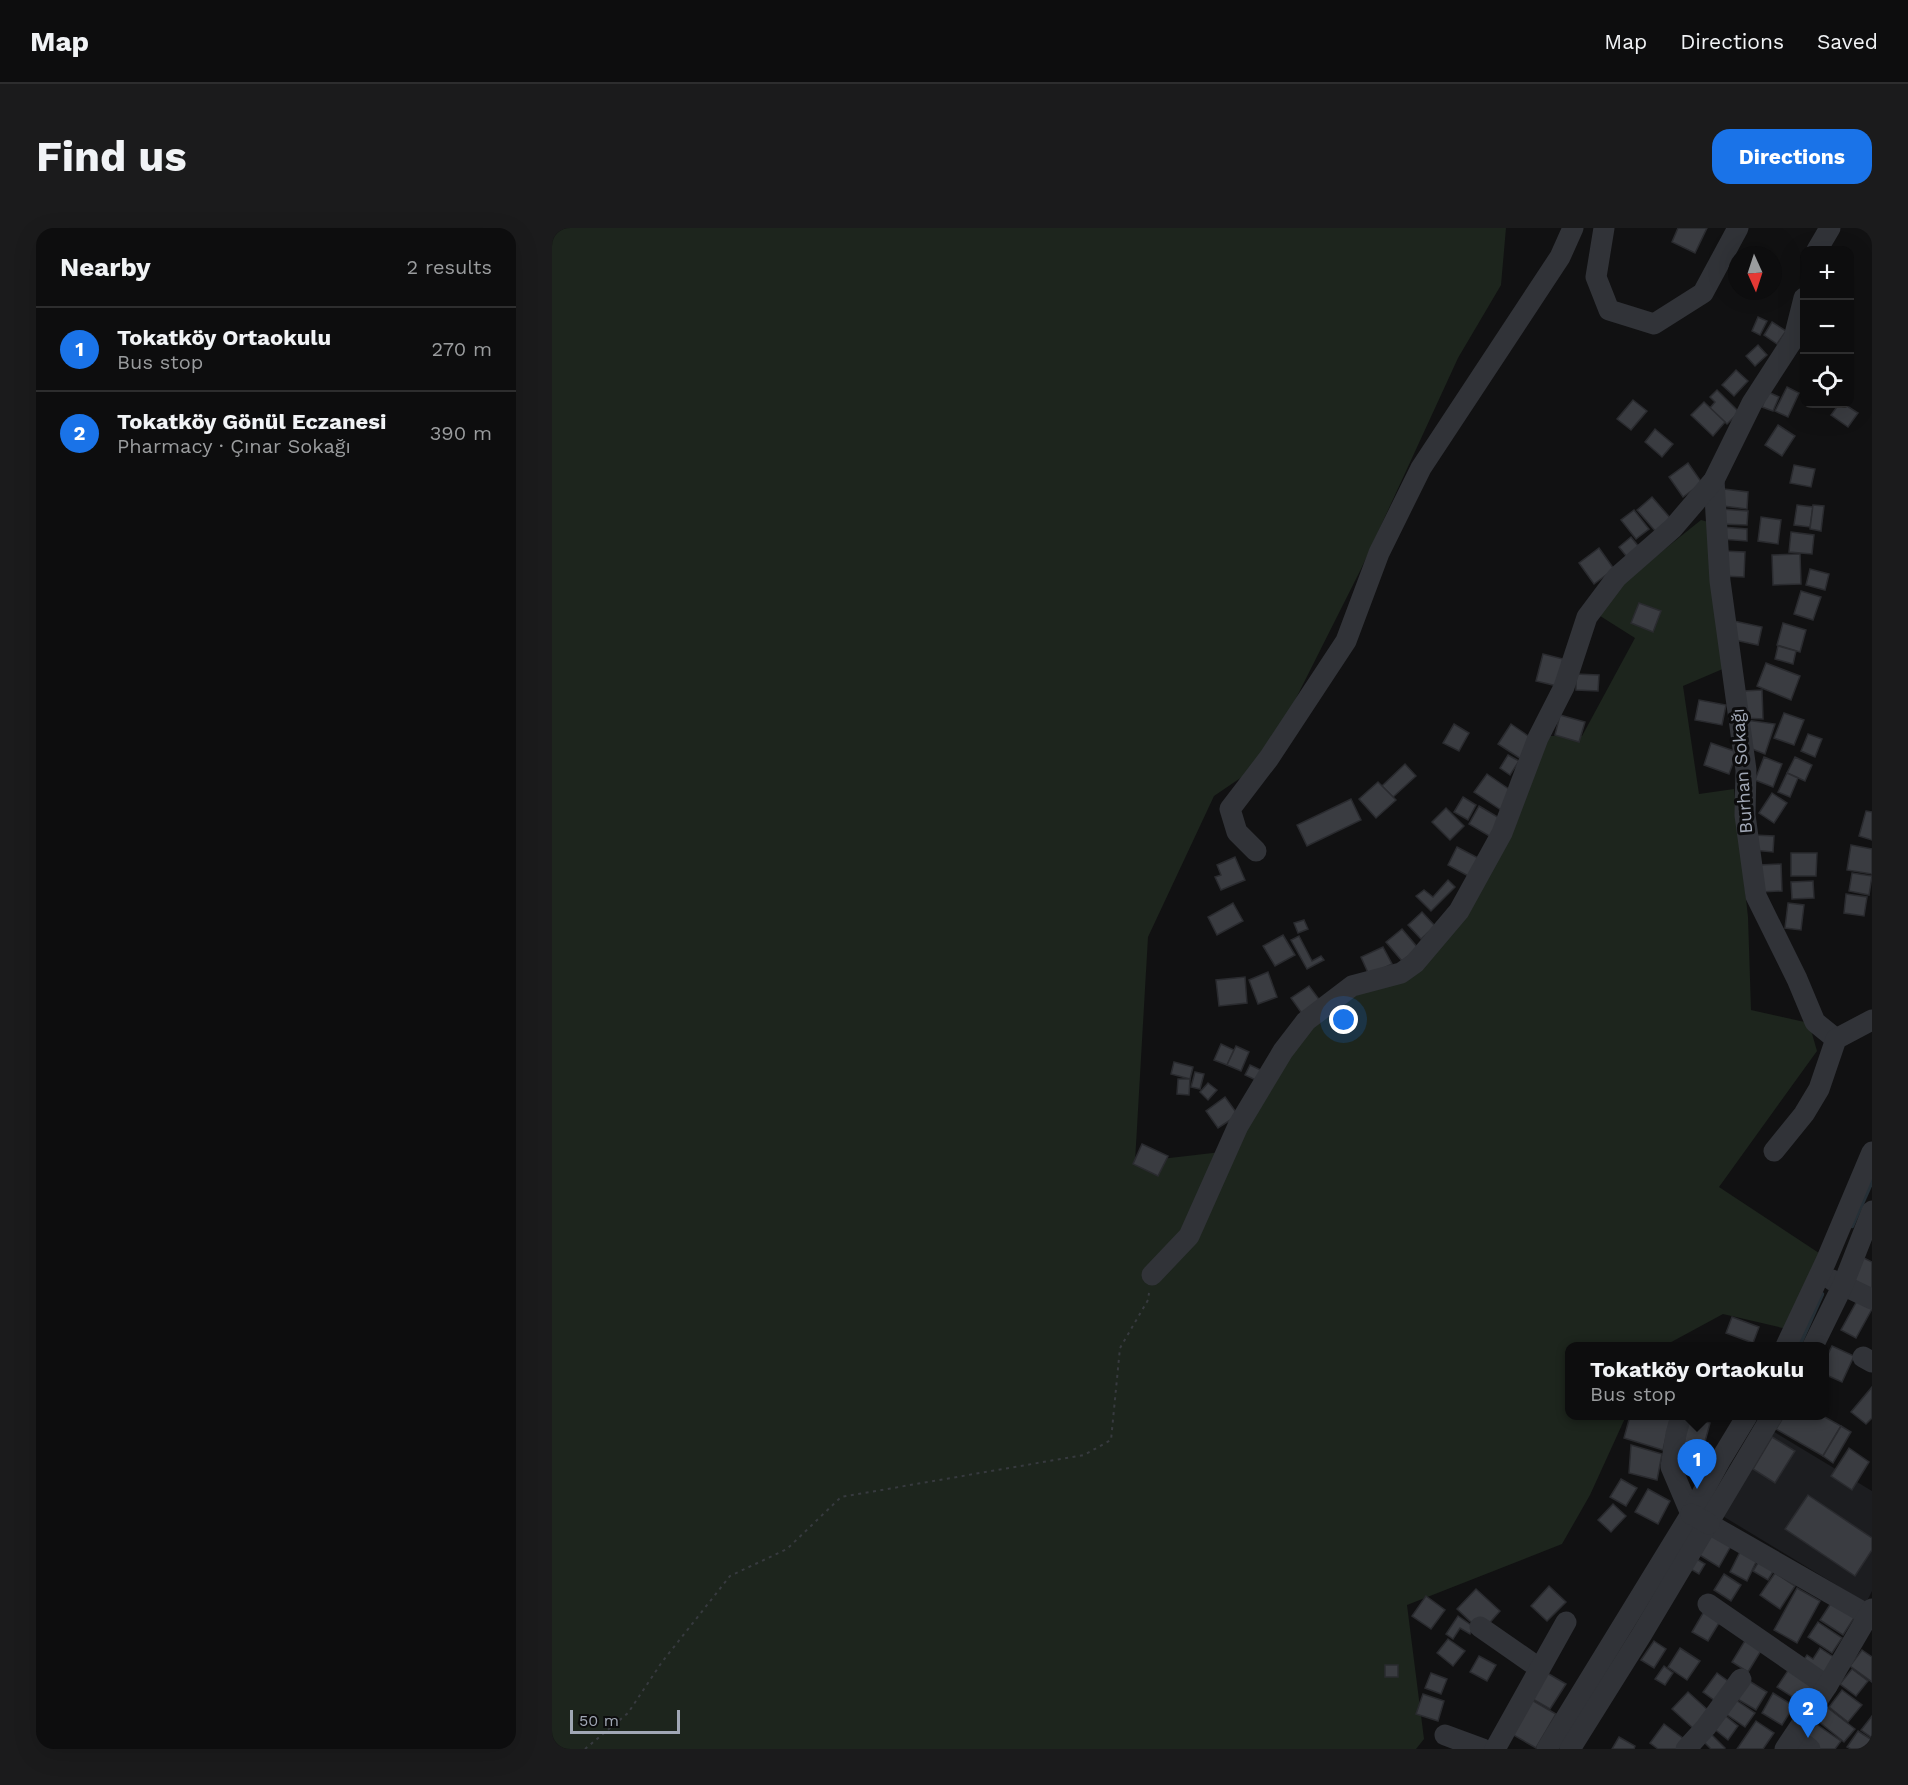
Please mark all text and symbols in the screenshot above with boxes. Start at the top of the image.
text: Map [30,25,89,58]
text: Map [1604,29,1647,54]
text: Directions [1680,29,1784,54]
text: Saved [1817,29,1878,54]
button: Directions [1712,129,1872,184]
text: Find us [36,132,187,181]
north arrow [1728,246,1782,300]
map controls [1800,246,1854,408]
button: + [1800,246,1854,300]
text: Nearby [60,252,151,282]
text: 2 results [407,255,492,279]
button: − [1800,300,1854,354]
text: Tokatköy Ortaokulu [117,325,331,350]
text: 1 [75,337,84,361]
text: 270 m [432,337,492,361]
text: Bus stop [117,350,203,374]
button: locate [1800,354,1854,408]
text: Tokatköy Gönül Eczanesi [117,409,386,434]
text: 2 [74,421,85,445]
text: 390 m [430,421,492,445]
text: Pharmacy · Çınar Sokağı [117,434,351,458]
street label: Burhan Sokağı [1727,708,1756,834]
your location [1329,1005,1358,1034]
popup [1565,1342,1829,1420]
text: Tokatköy Ortaokulu [1590,1357,1804,1382]
text: Bus stop [1590,1382,1676,1406]
pin: 1 [1678,1440,1716,1489]
pin: 2 [1788,1688,1828,1738]
scale bar [570,1707,680,1734]
text: 50 m [579,1711,619,1730]

